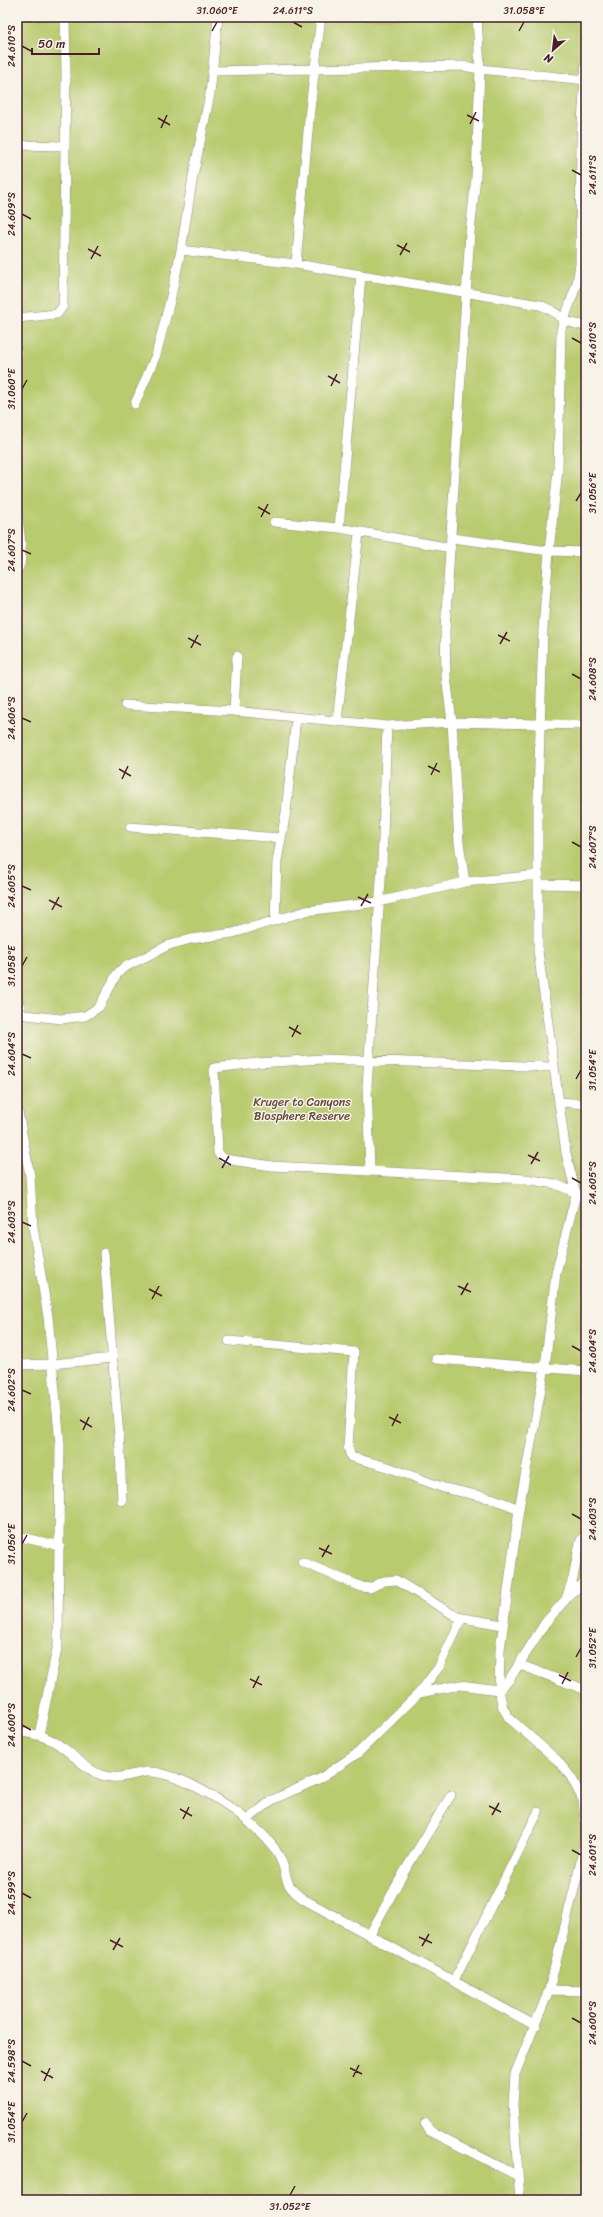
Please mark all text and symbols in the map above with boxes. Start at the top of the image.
text: 31.060°E [197,2,239,20]
text: 24.611°S [273,2,314,20]
text: 31.058°E [503,2,546,20]
text: 24.610°S [3,24,21,67]
scale bar [32,30,99,56]
north arrow [533,30,573,70]
text: 50 m [38,33,65,55]
text: N [540,48,557,69]
text: 24.611°S [584,154,602,195]
text: 24.609°S [3,191,21,236]
text: 24.610°S [584,321,602,364]
text: 31.060°E [3,367,21,409]
text: 31.056°E [584,471,602,513]
text: 24.607°S [3,528,21,572]
text: 24.608°S [584,656,602,701]
text: 24.606°S [3,696,21,740]
text: 24.607°S [584,825,602,869]
text: 24.605°S [3,863,21,908]
text: 31.058°E [3,944,21,987]
text: 24.604°S [3,1031,21,1076]
text: 31.054°E [584,1048,602,1091]
park label: Kruger to Canyons Biosphere Reserve [253,1091,351,1127]
text: 24.605°S [584,1160,602,1205]
text: 24.603°S [3,1200,21,1244]
text: 24.604°S [584,1328,602,1373]
text: 24.602°S [3,1368,21,1412]
text: 24.603°S [584,1497,602,1541]
text: 31.056°E [3,1522,21,1564]
text: 31.052°E [584,1626,602,1668]
text: 24.600°S [3,1702,21,1747]
text: 24.601°S [584,1833,602,1876]
text: 24.599°S [3,1870,21,1915]
text: 24.600°S [584,2000,602,2045]
text: 24.598°S [3,2038,21,2083]
text: 31.054°E [3,2100,21,2143]
text: 31.052°E [270,2198,312,2216]

